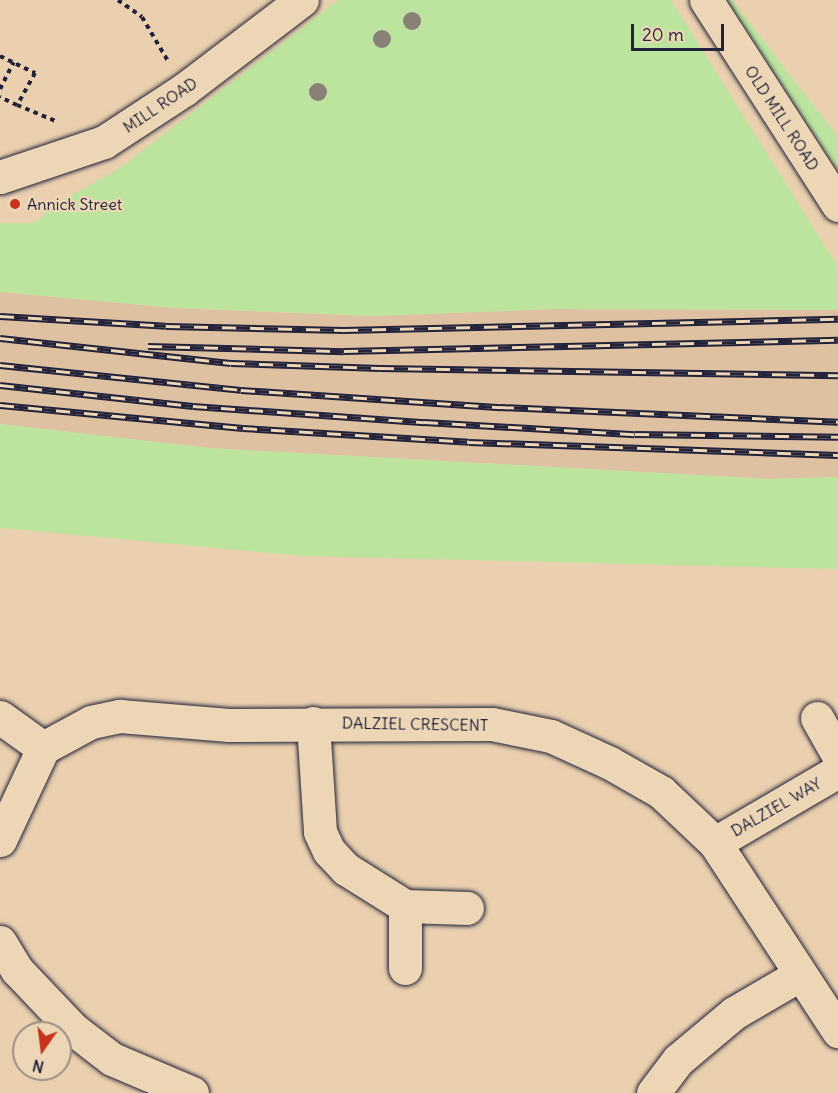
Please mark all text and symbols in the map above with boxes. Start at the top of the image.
scale bar [634,12,727,50]
text: 20 m [642,23,684,46]
street label: OLD MILL ROAD [741,62,823,174]
street label: MILL ROAD [119,73,201,137]
place label: Annick Street [27,194,122,214]
marker: Annick Street [8,197,22,211]
street label: DALZIEL CRESCENT [342,713,488,735]
street label: DALZIEL WAY [727,773,825,841]
north arrow [12,1021,72,1081]
text: N [30,1055,46,1078]

